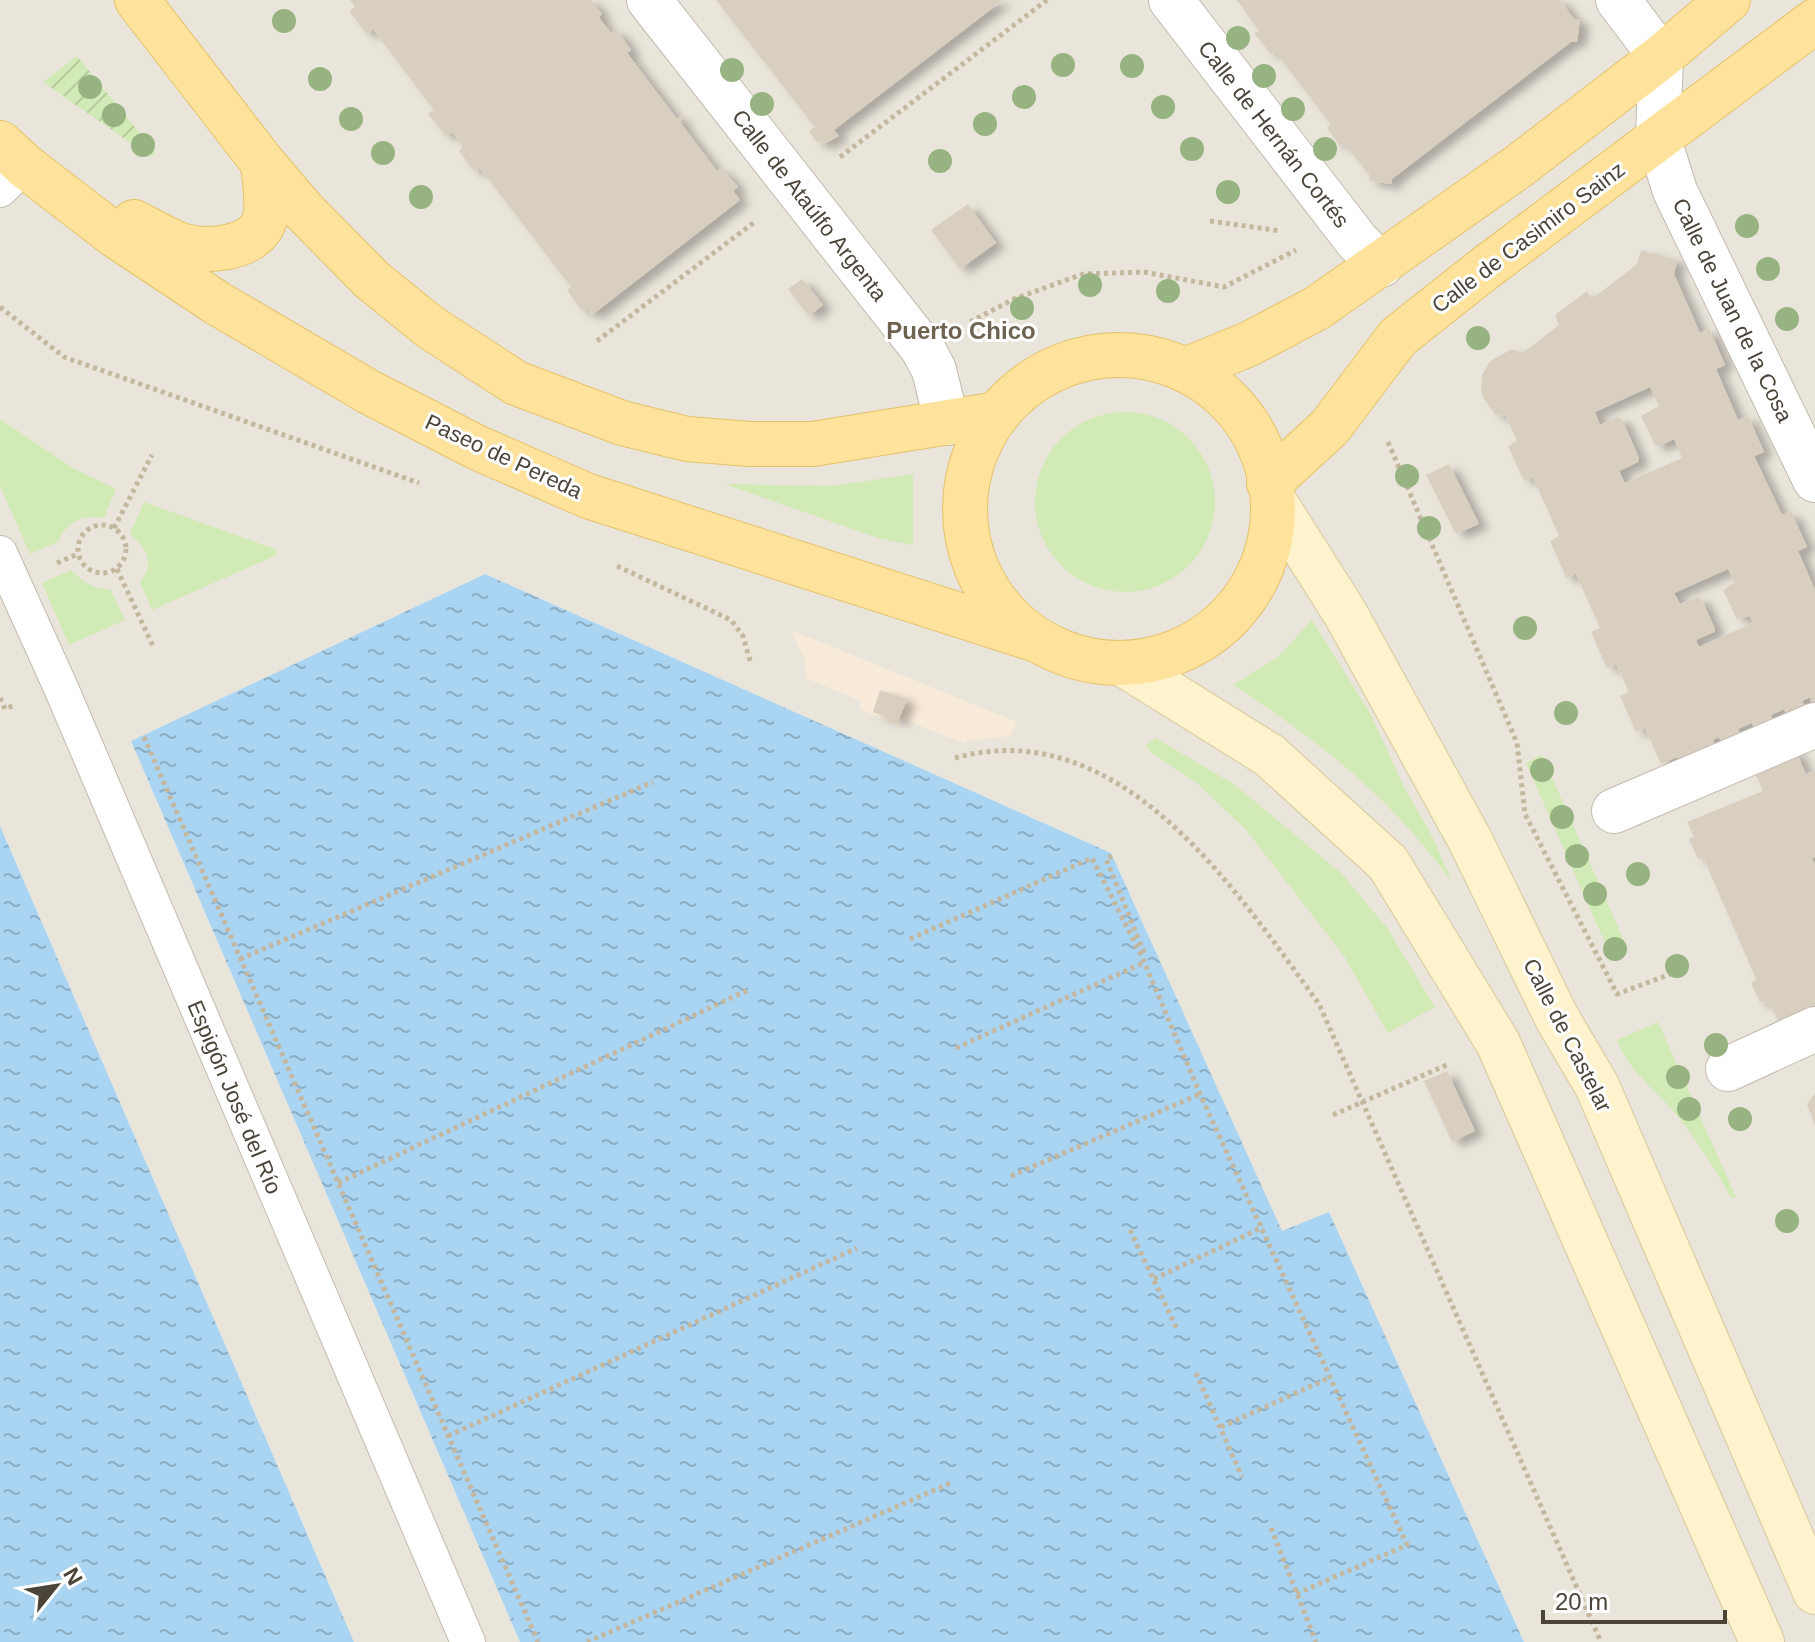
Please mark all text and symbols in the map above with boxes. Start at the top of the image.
street label: Calle de Hernán Cortés [1193,36,1354,233]
street label: Calle de Ataúlfo Argenta [727,105,893,307]
street label: Calle de Casimiro Sainz [1427,157,1630,318]
street label: Calle de Juan de la Cosa [1667,194,1798,427]
district label: Puerto Chico [886,317,1036,344]
street label: Paseo de Pereda [421,409,587,504]
street label: Calle de Castelar [1518,954,1617,1116]
street label: Espigón José del Río [182,997,287,1198]
north arrow [16,1546,96,1626]
text: N [58,1563,88,1589]
scale bar [1543,1574,1725,1624]
text: 20 m [1555,1588,1608,1615]

